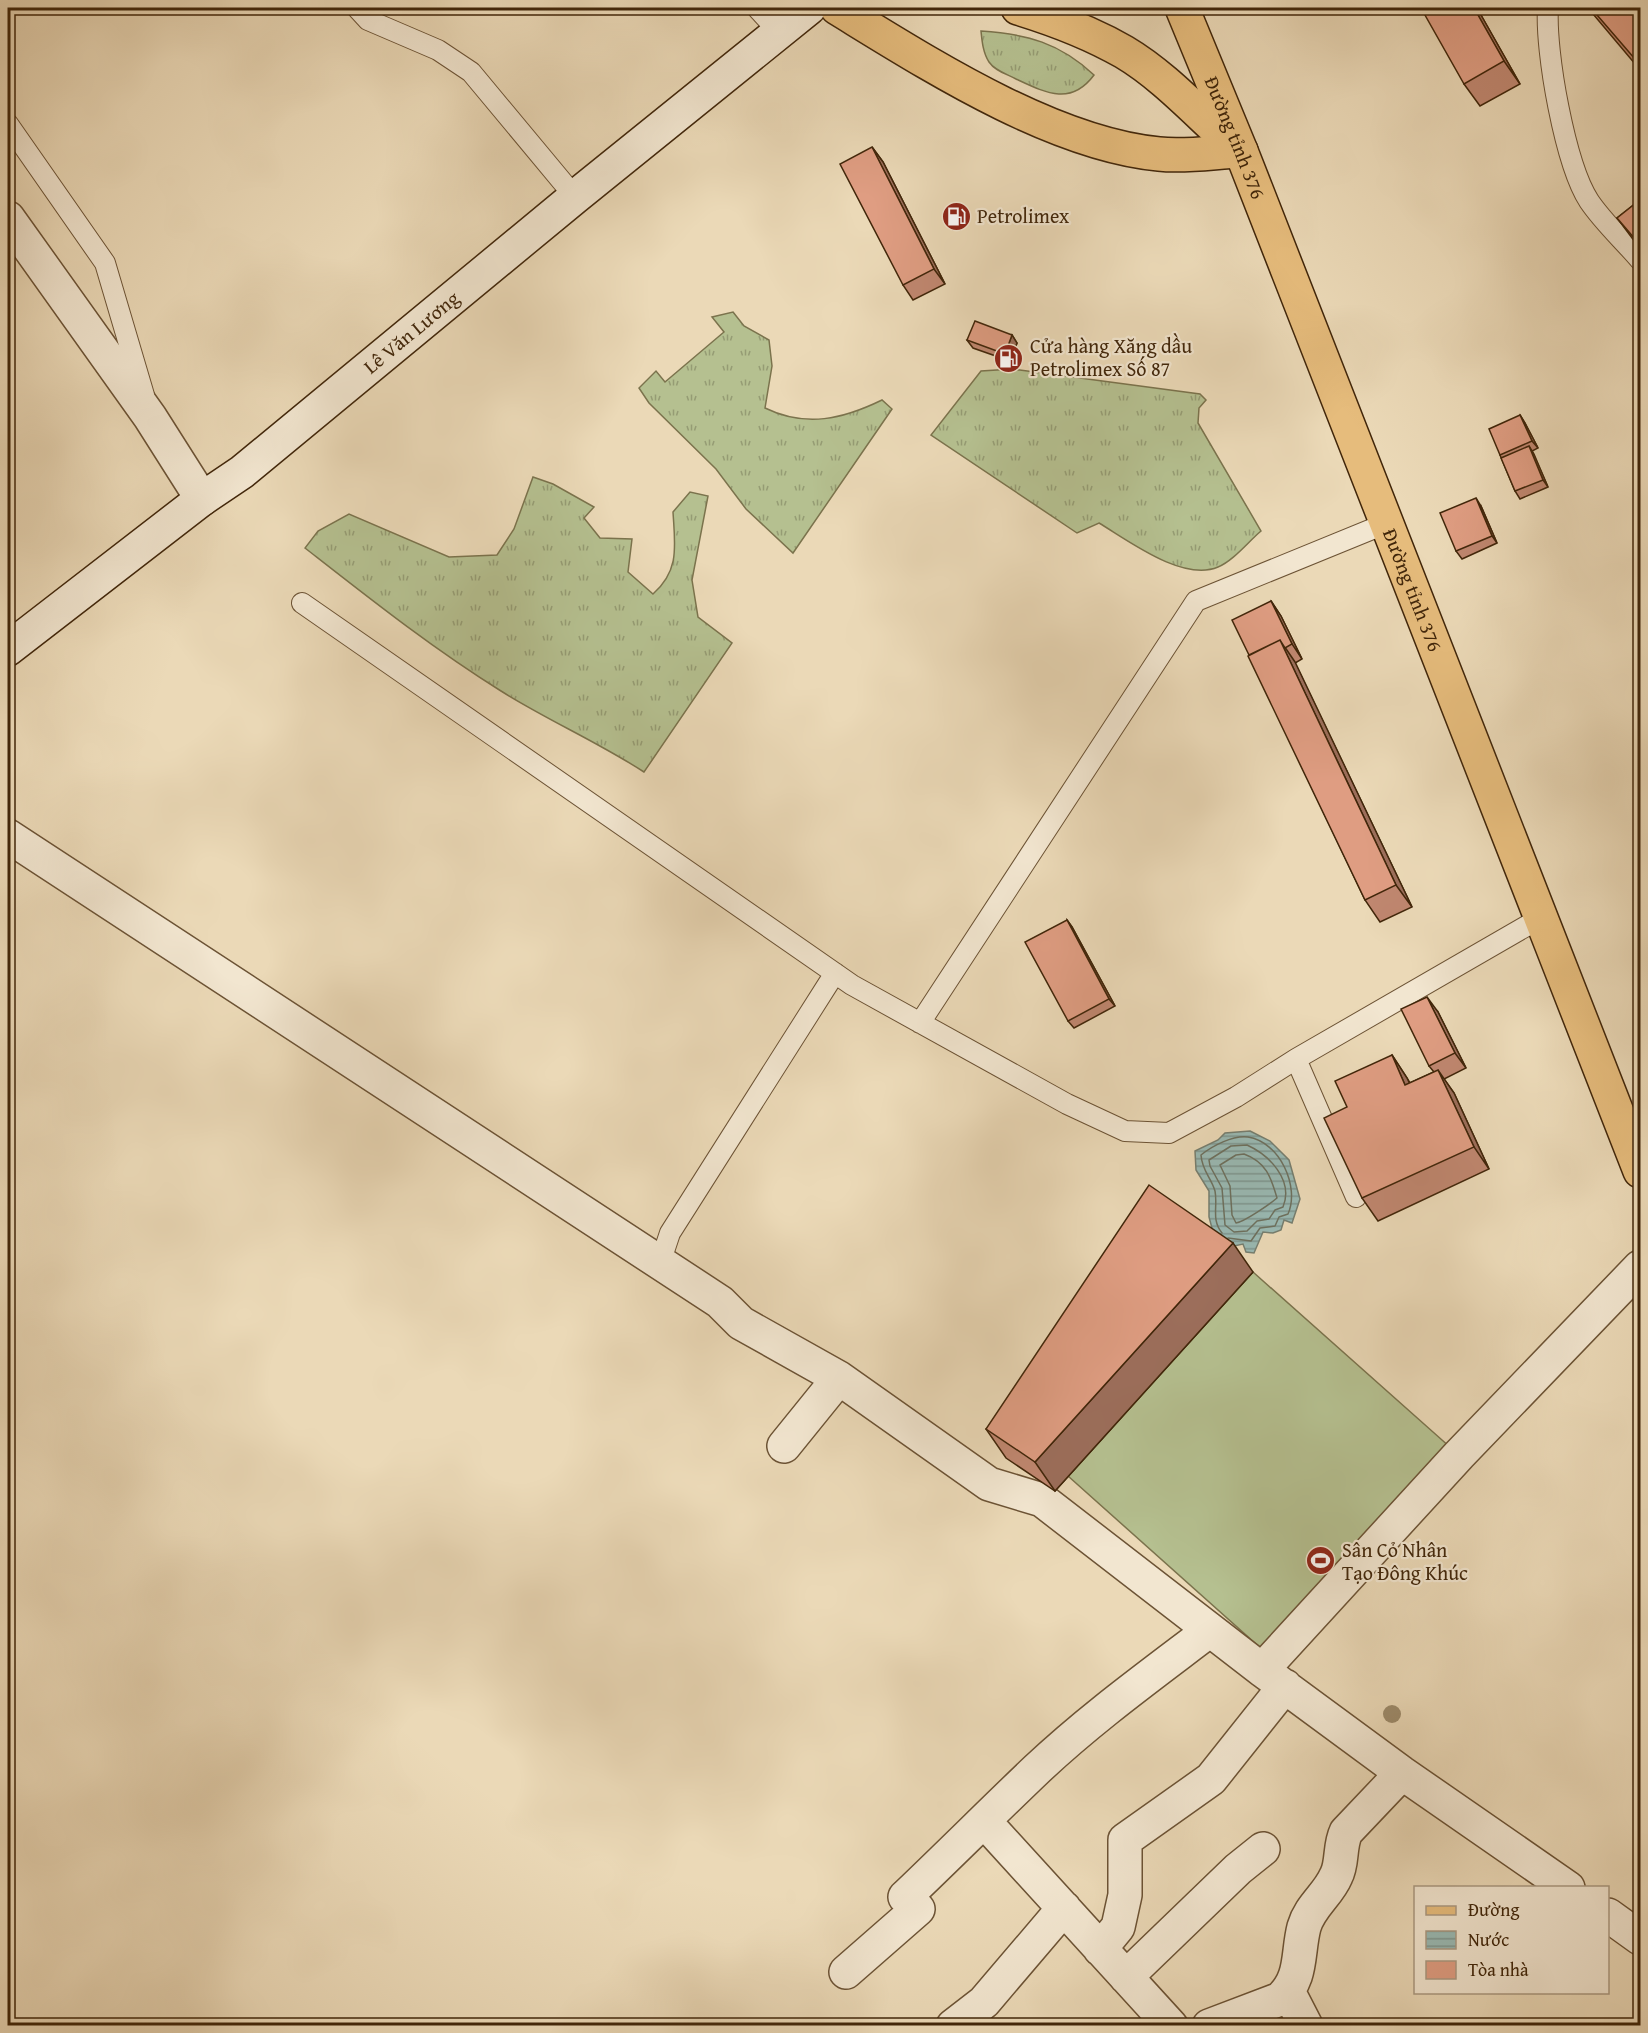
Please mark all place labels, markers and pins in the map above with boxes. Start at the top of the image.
fuel station icon: Petrolimex [940,200,972,232]
place label: Petrolimex [977,201,1070,230]
place label: Cửa hàng Xăng dầu Petrolimex Số 87 [1030,331,1192,383]
fuel station icon: Cửa hàng Xăng dầu Petrolimex Số 87 [993,342,1025,374]
place label: Sân Cỏ Nhân Tạo Đông Khúc [1342,1535,1468,1587]
sports icon: Sân Cỏ Nhân Tạo Đông Khúc [1305,1545,1337,1577]

